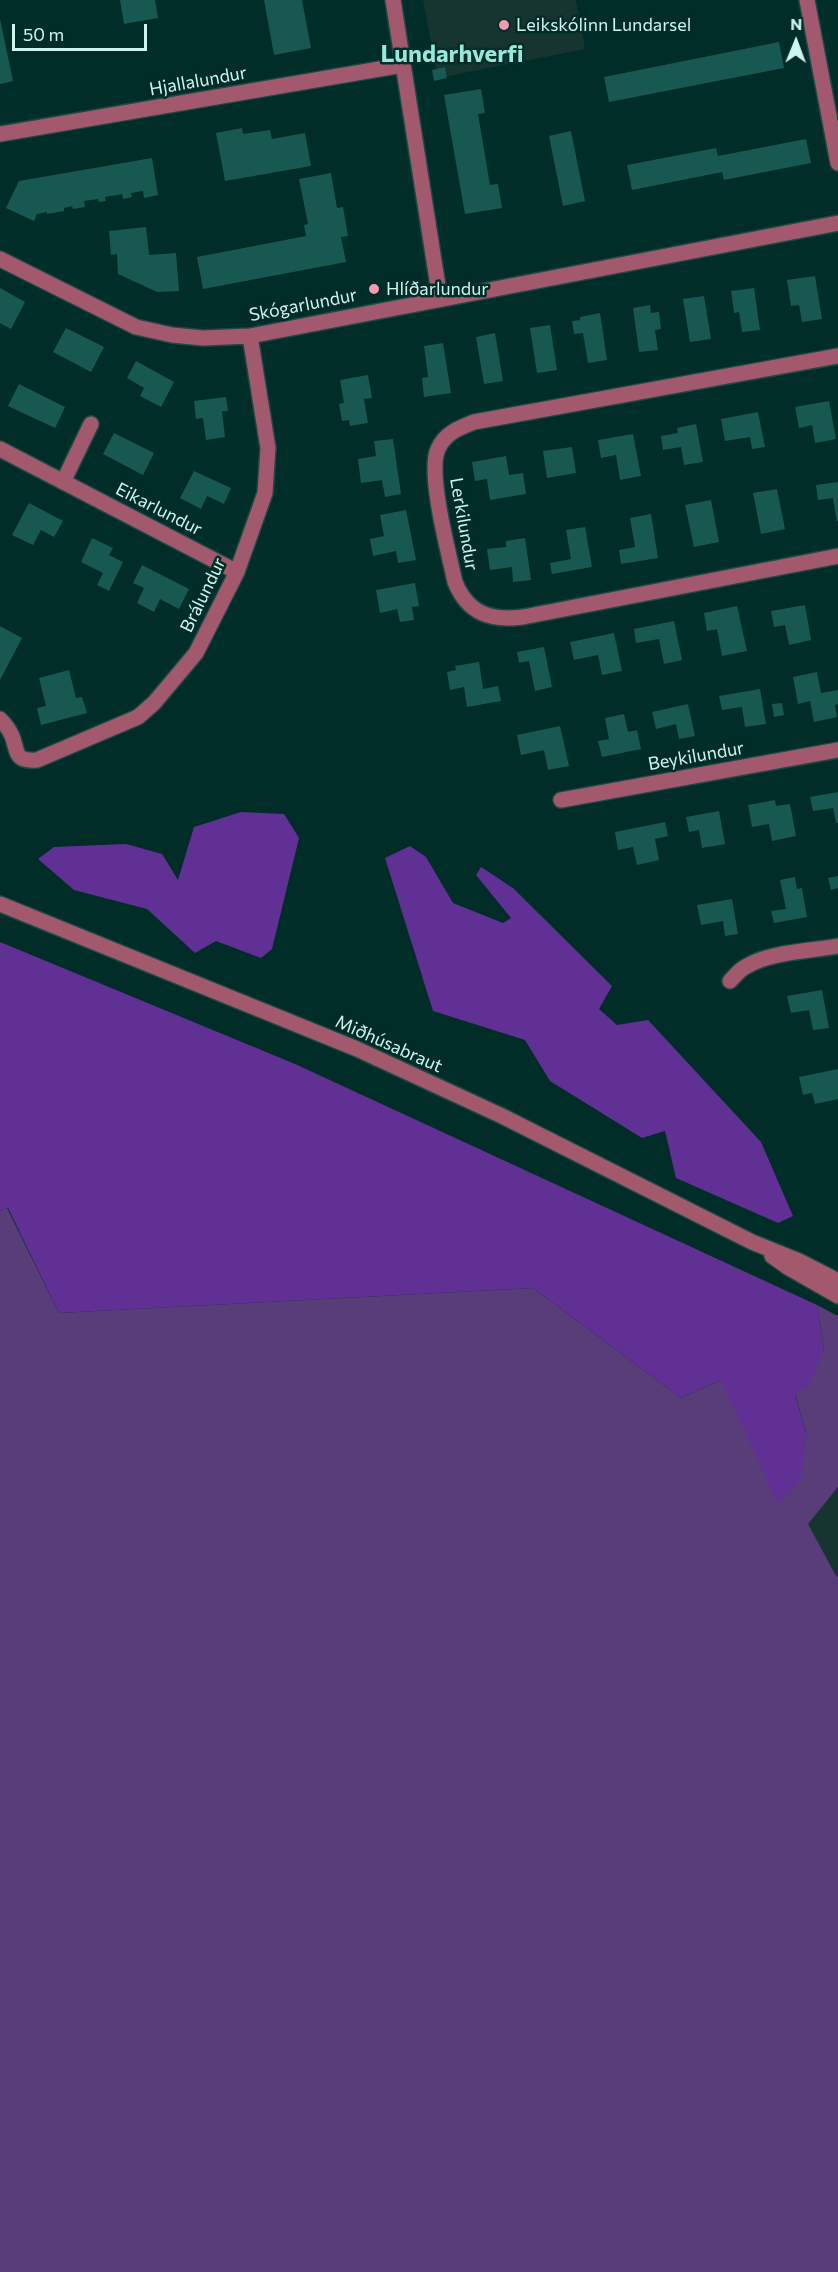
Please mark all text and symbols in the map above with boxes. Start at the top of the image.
scale bar [15,12,150,50]
north arrow [766,12,826,72]
place label: Leikskólinn Lundarsel [516,14,691,36]
text: N [790,14,802,33]
marker: Leikskólinn Lundarsel [497,18,511,32]
text: 50 m [23,23,64,45]
district label: Lundarhverfi [380,40,524,68]
street label: Hjallalundur [148,62,248,100]
place label: Hlíðarlundur [386,278,489,300]
marker: Hlíðarlundur [367,282,381,296]
street label: Skógarlundur [247,284,359,326]
street label: Lerkilundur [445,476,483,572]
street label: Eikarlundur [112,478,206,540]
street label: Brálundur [176,554,230,636]
street label: Beykilundur [646,737,746,775]
street label: Miðhúsabraut [332,1011,446,1077]

